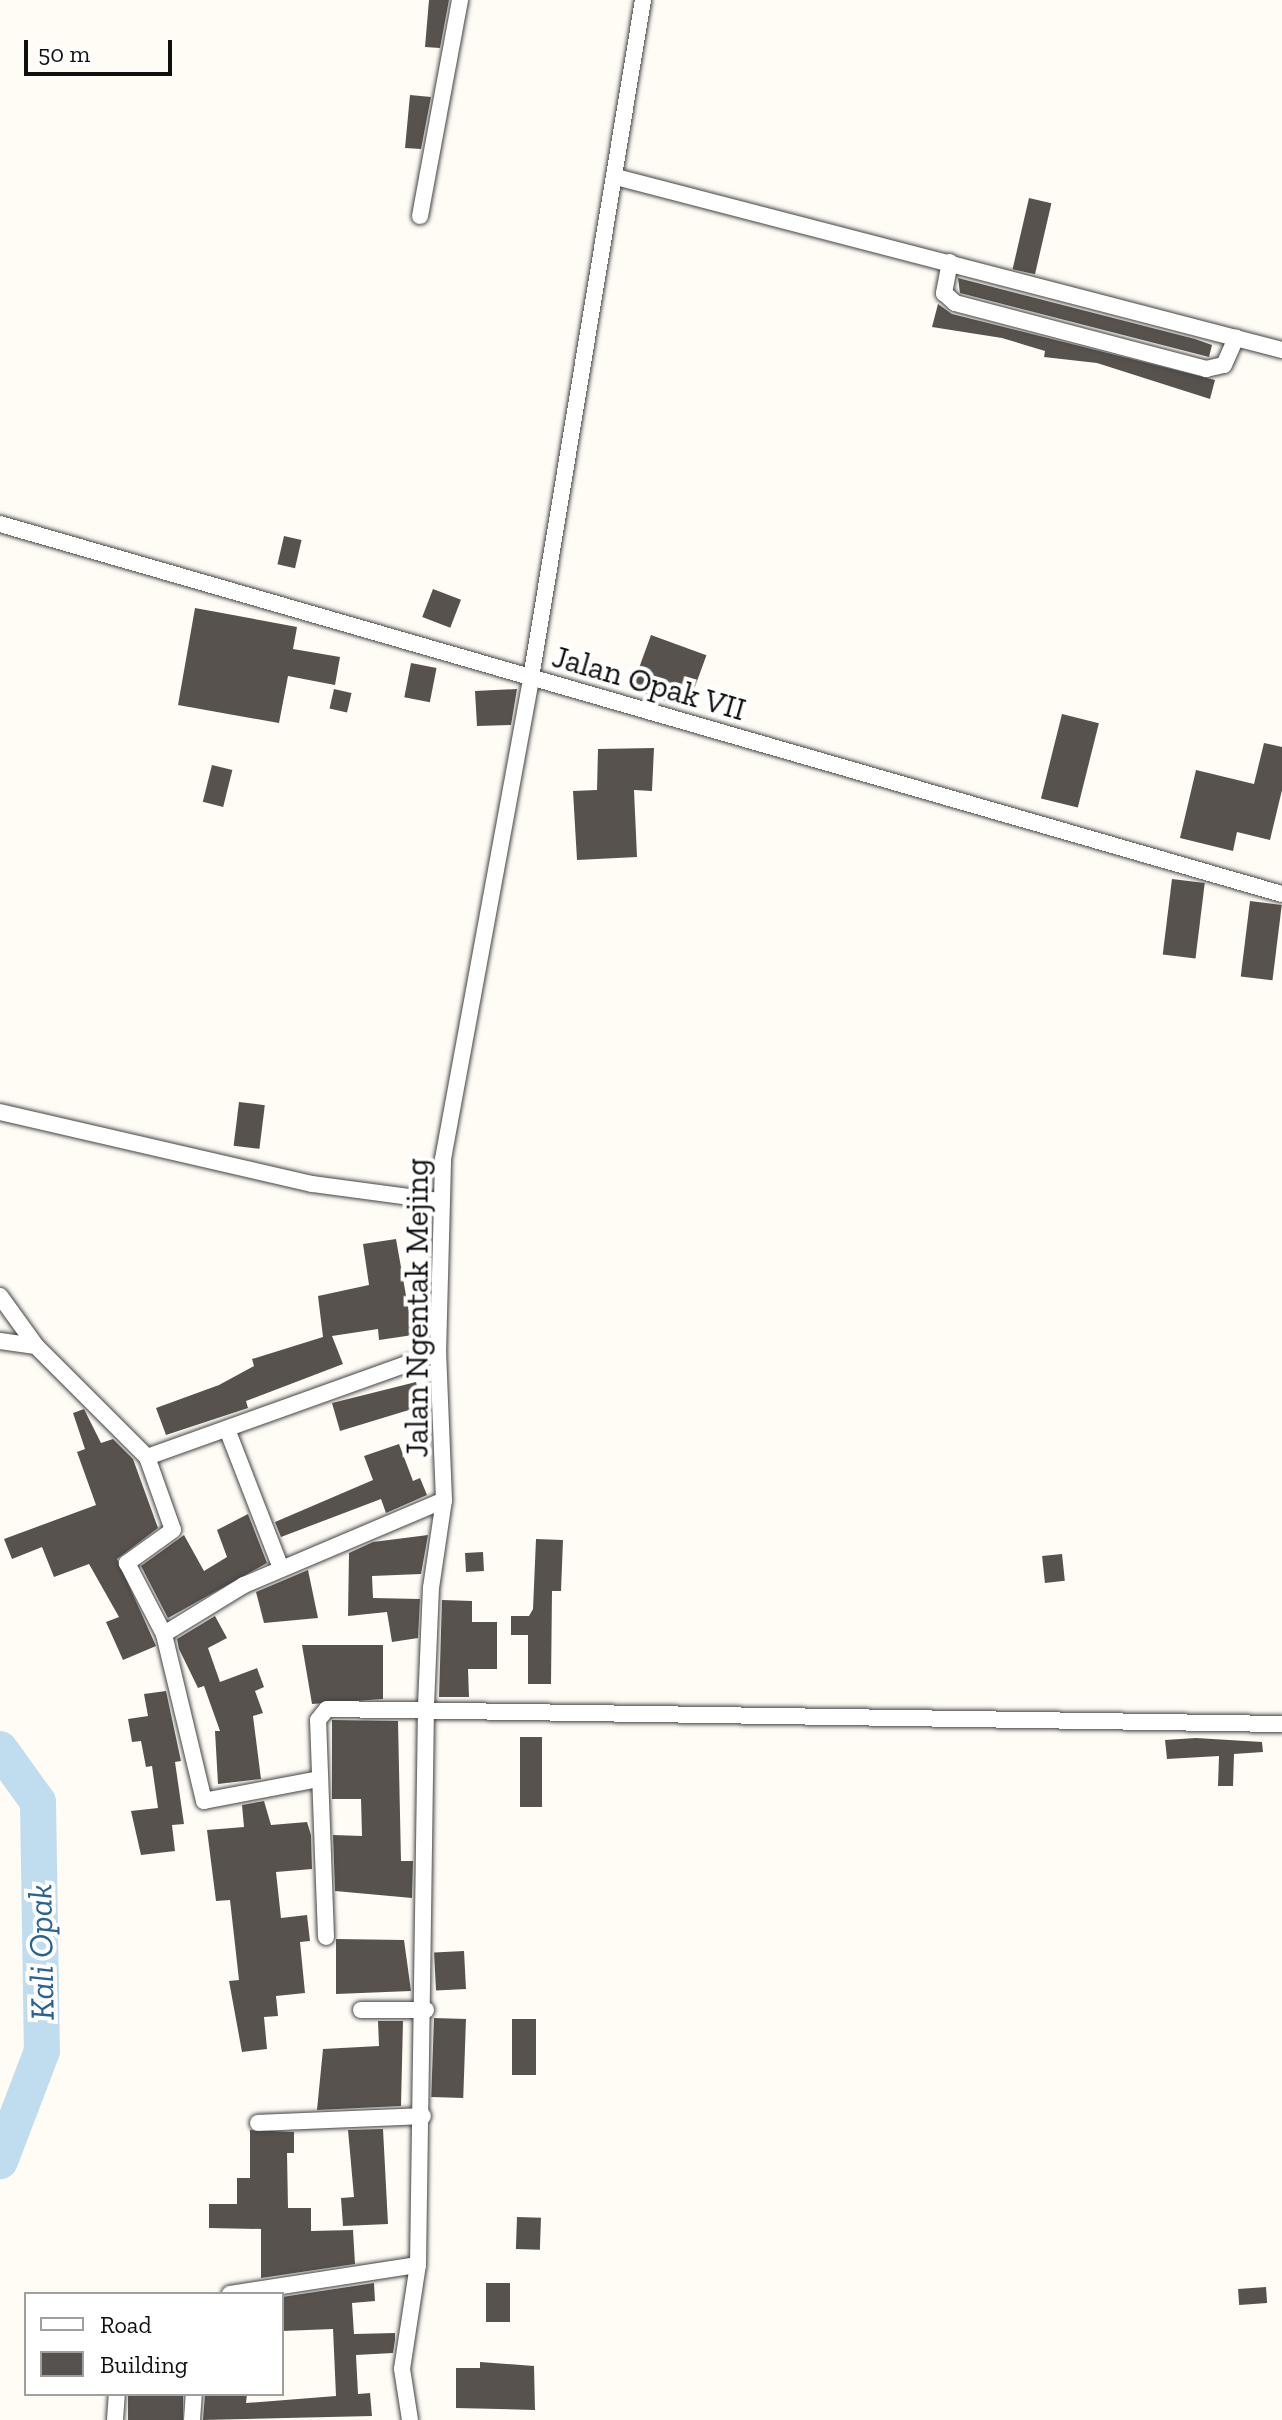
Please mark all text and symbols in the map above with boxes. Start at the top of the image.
scale bar [28,24,176,74]
text: 50 m [38,39,90,68]
street label: Jalan Opak VII [547,637,751,729]
street label: Jalan Ngentak Mejing [398,1158,436,1458]
water label: Kali Opak [19,1884,63,2020]
legend [24,2292,284,2396]
text: Road [100,2310,152,2339]
text: Building [100,2350,188,2379]

